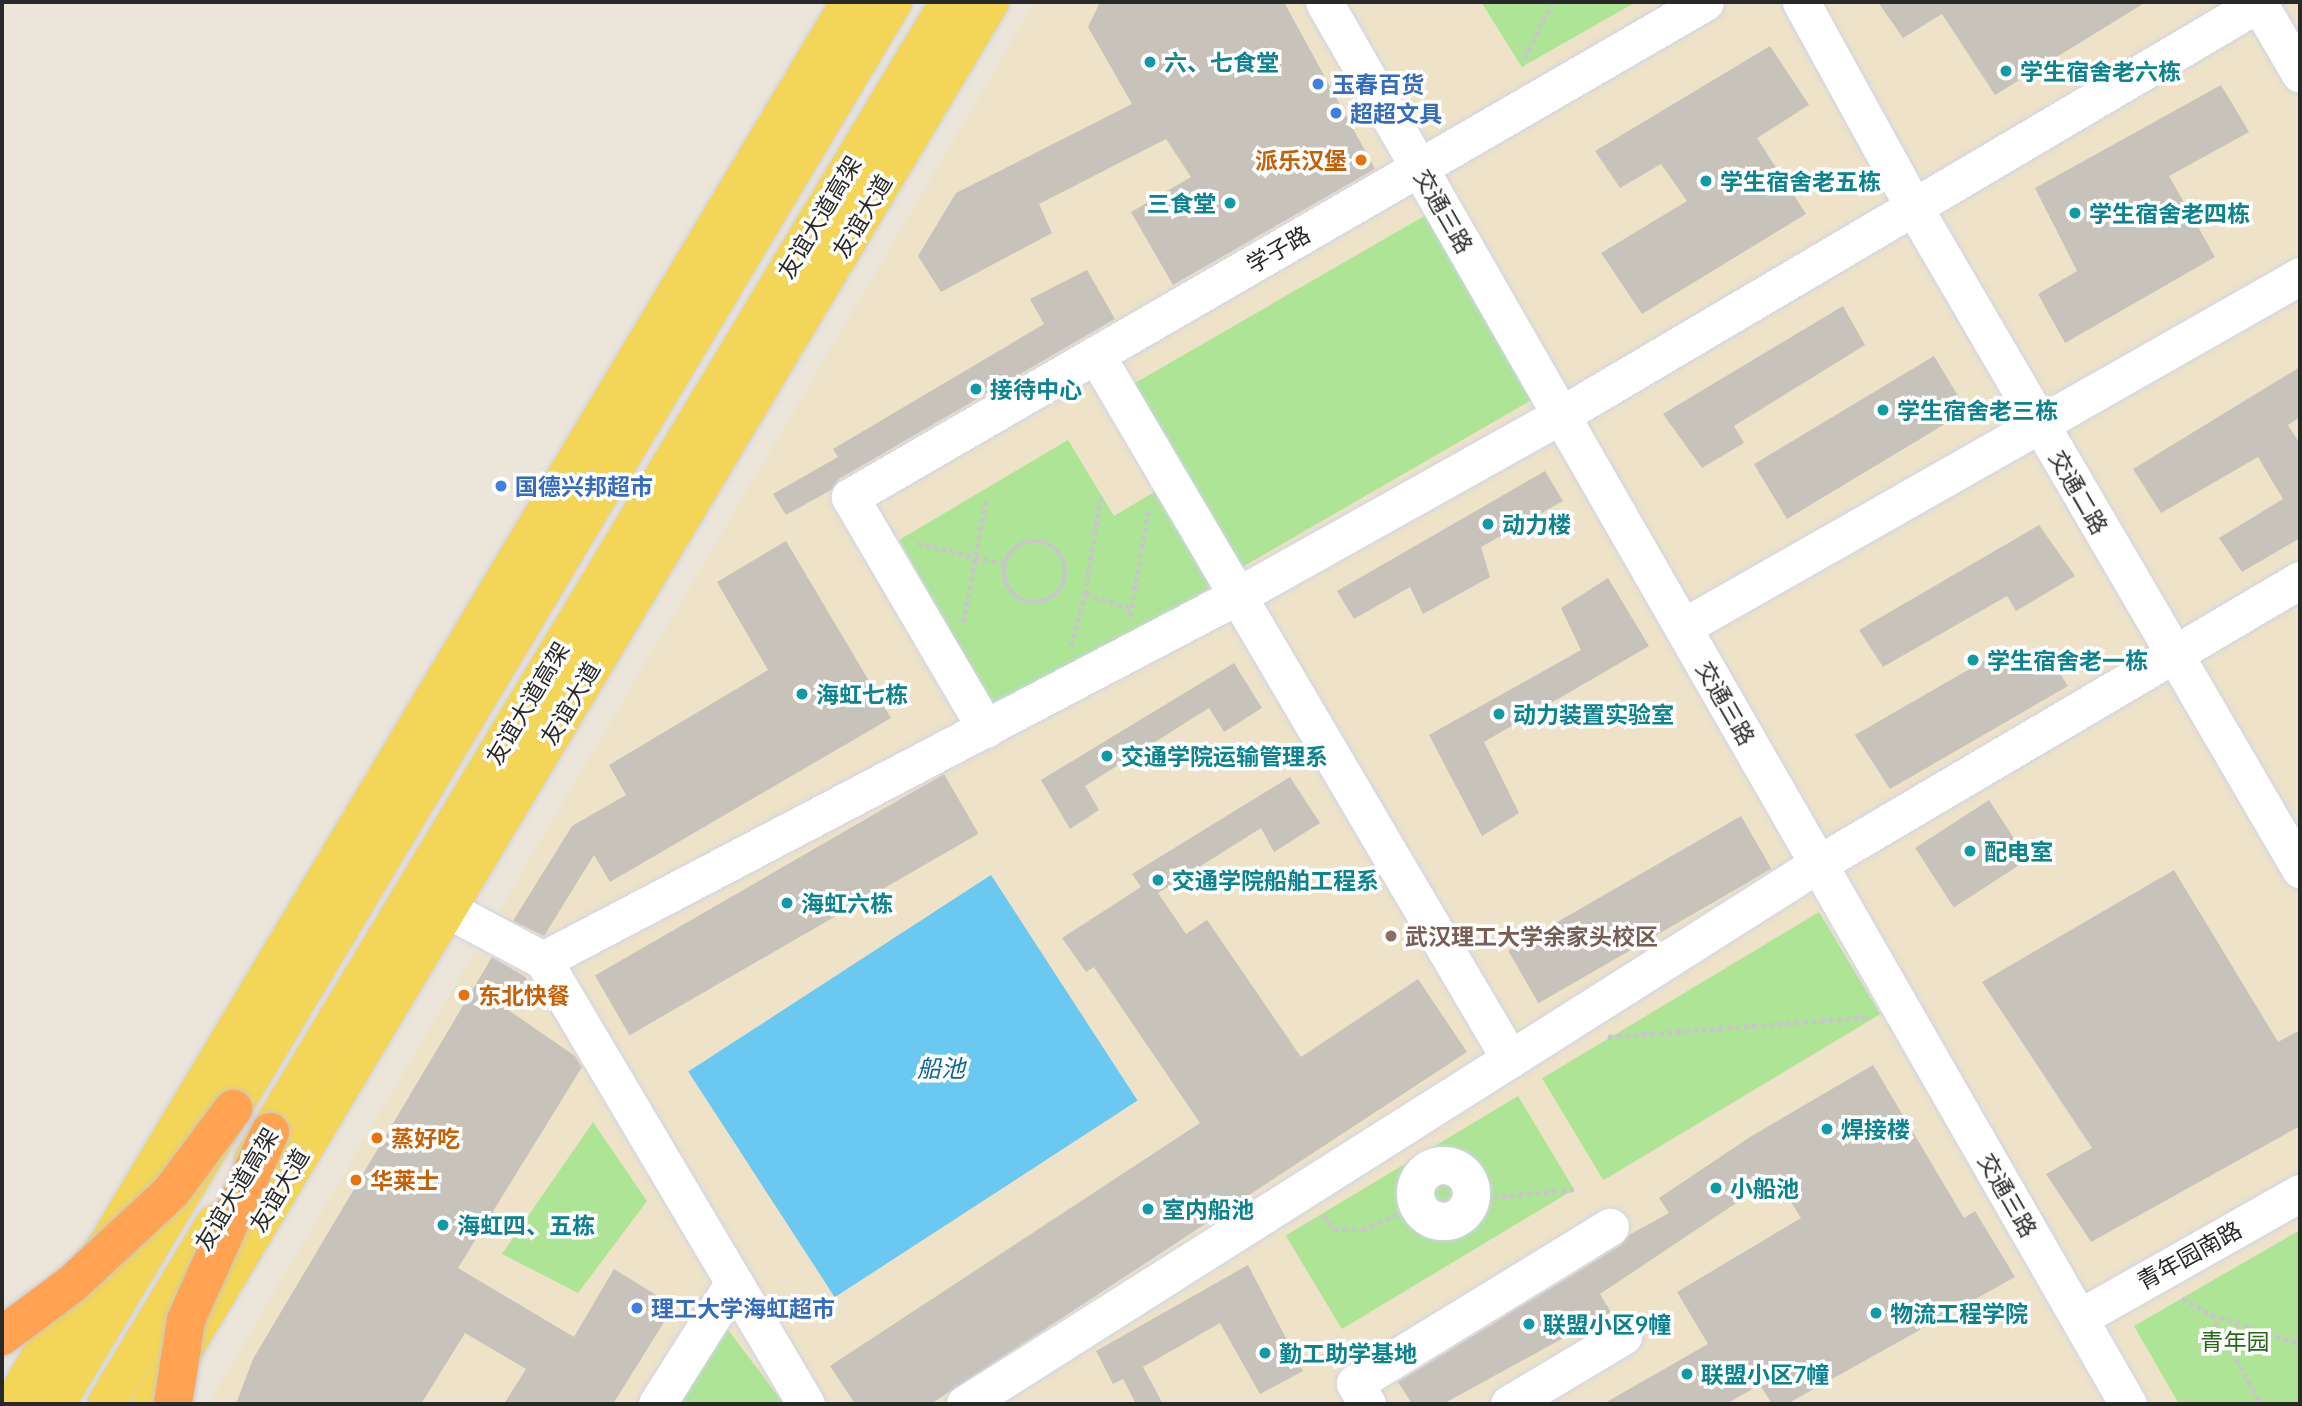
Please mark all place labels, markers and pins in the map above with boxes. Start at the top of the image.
place label: 六、七食堂 [1164,48,1279,76]
marker: 六、七食堂 [1142,54,1158,70]
place label: 学生宿舍老六栋 [2020,57,2181,85]
marker: 学生宿舍老六栋 [1998,63,2014,79]
place label: 玉春百货 [1332,70,1424,98]
marker: 玉春百货 [1310,76,1326,92]
place label: 超超文具 [1350,99,1442,127]
marker: 超超文具 [1328,105,1344,121]
place label: 派乐汉堡 [1255,146,1347,174]
marker: 派乐汉堡 [1353,152,1369,168]
place label: 学生宿舍老五栋 [1720,167,1881,195]
marker: 学生宿舍老五栋 [1698,173,1714,189]
place label: 三食堂 [1147,189,1216,217]
marker: 三食堂 [1222,195,1238,211]
place label: 学生宿舍老四栋 [2089,199,2250,227]
marker: 学生宿舍老四栋 [2067,205,2083,221]
place label: 接待中心 [990,375,1082,403]
marker: 接待中心 [968,381,984,397]
place label: 学生宿舍老三栋 [1897,396,2058,424]
marker: 学生宿舍老三栋 [1875,402,1891,418]
place label: 国德兴邦超市 [515,472,653,500]
marker: 国德兴邦超市 [493,478,509,494]
place label: 动力楼 [1502,510,1571,538]
marker: 动力楼 [1480,516,1496,532]
place label: 学生宿舍老一栋 [1987,646,2148,674]
marker: 学生宿舍老一栋 [1965,652,1981,668]
place label: 海虹七栋 [816,680,908,708]
marker: 海虹七栋 [794,686,810,702]
place label: 动力装置实验室 [1513,700,1674,728]
marker: 动力装置实验室 [1491,706,1507,722]
place label: 交通学院运输管理系 [1121,742,1328,770]
marker: 交通学院运输管理系 [1099,748,1115,764]
place label: 配电室 [1984,837,2053,865]
marker: 配电室 [1962,843,1978,859]
place label: 交通学院船舶工程系 [1172,866,1379,894]
marker: 交通学院船舶工程系 [1150,872,1166,888]
place label: 海虹六栋 [801,889,893,917]
marker: 海虹六栋 [779,895,795,911]
place label: 武汉理工大学余家头校区 [1405,922,1658,950]
marker: 武汉理工大学余家头校区 [1383,928,1399,944]
place label: 东北快餐 [478,981,570,1009]
marker: 东北快餐 [456,987,472,1003]
place label: 焊接楼 [1841,1115,1910,1143]
marker: 焊接楼 [1819,1121,1835,1137]
place label: 蒸好吃 [391,1124,460,1152]
marker: 蒸好吃 [369,1130,385,1146]
place label: 华莱士 [370,1166,439,1194]
marker: 华莱士 [348,1172,364,1188]
place label: 小船池 [1730,1174,1799,1202]
marker: 小船池 [1708,1180,1724,1196]
place label: 室内船池 [1162,1195,1254,1223]
marker: 室内船池 [1140,1201,1156,1217]
place label: 海虹四、五栋 [457,1211,595,1239]
marker: 海虹四、五栋 [435,1217,451,1233]
place label: 理工大学海虹超市 [651,1294,835,1322]
place label: 物流工程学院 [1890,1299,2028,1327]
marker: 理工大学海虹超市 [629,1300,645,1316]
marker: 物流工程学院 [1868,1305,1884,1321]
place label: 联盟小区9幢 [1543,1310,1671,1338]
marker: 联盟小区9幢 [1521,1316,1537,1332]
place label: 勤工助学基地 [1279,1339,1417,1367]
marker: 勤工助学基地 [1257,1345,1273,1361]
place label: 联盟小区7幢 [1701,1360,1829,1388]
marker: 联盟小区7幢 [1679,1366,1695,1382]

